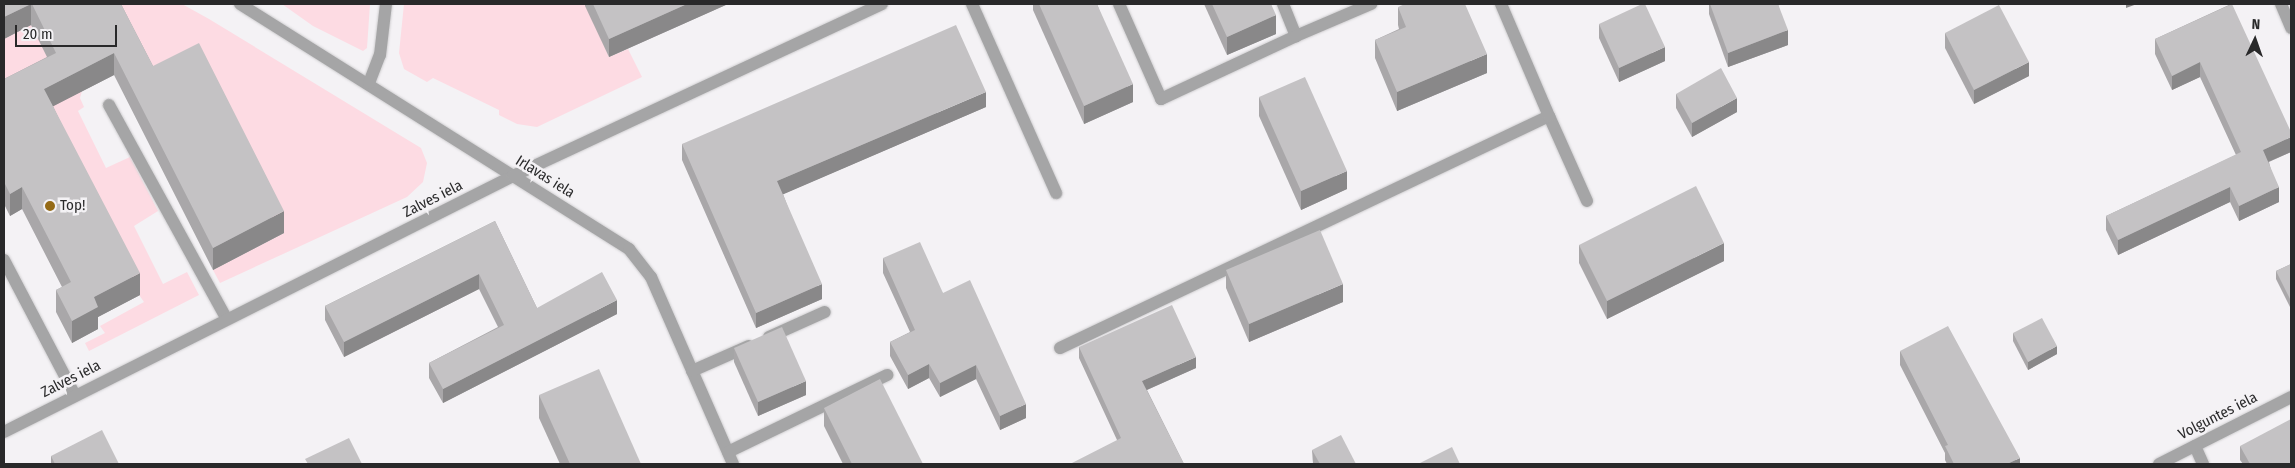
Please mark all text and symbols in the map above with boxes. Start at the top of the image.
scale bar [18,15,120,47]
north arrow [2230,15,2280,65]
text: N [2251,16,2260,33]
text: 20 m [23,25,53,43]
street label: Irlavas iela [512,152,578,202]
street label: Zalves iela [400,176,466,222]
place label: Top! [60,197,85,215]
marker: Top! [44,200,56,212]
street label: Zalves iela [38,356,104,402]
street label: Volguntes iela [2176,388,2260,444]

